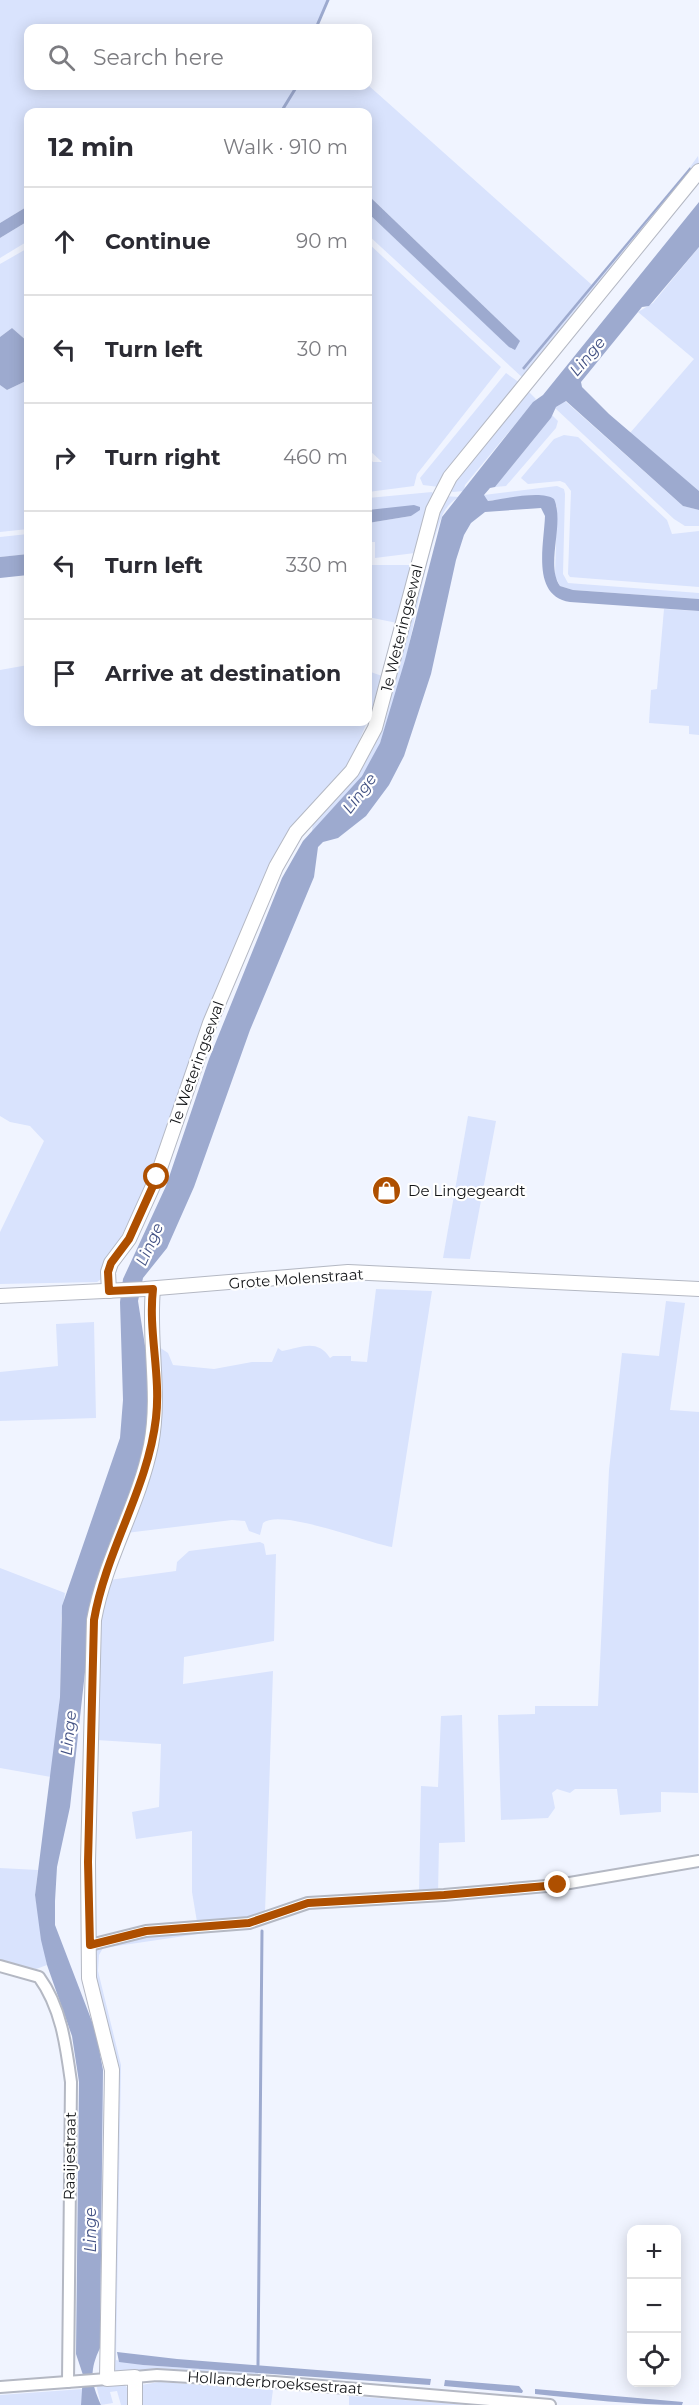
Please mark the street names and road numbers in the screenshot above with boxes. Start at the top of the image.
street label: 1e Weteringsewal [377,562,427,694]
street label: 1e Weteringsewal [165,998,228,1127]
street label: Grote Molenstraat [228,1264,364,1293]
street label: Raaijestraat [59,2112,80,2200]
street label: Hollanderbroeksestraat [187,2367,363,2398]

